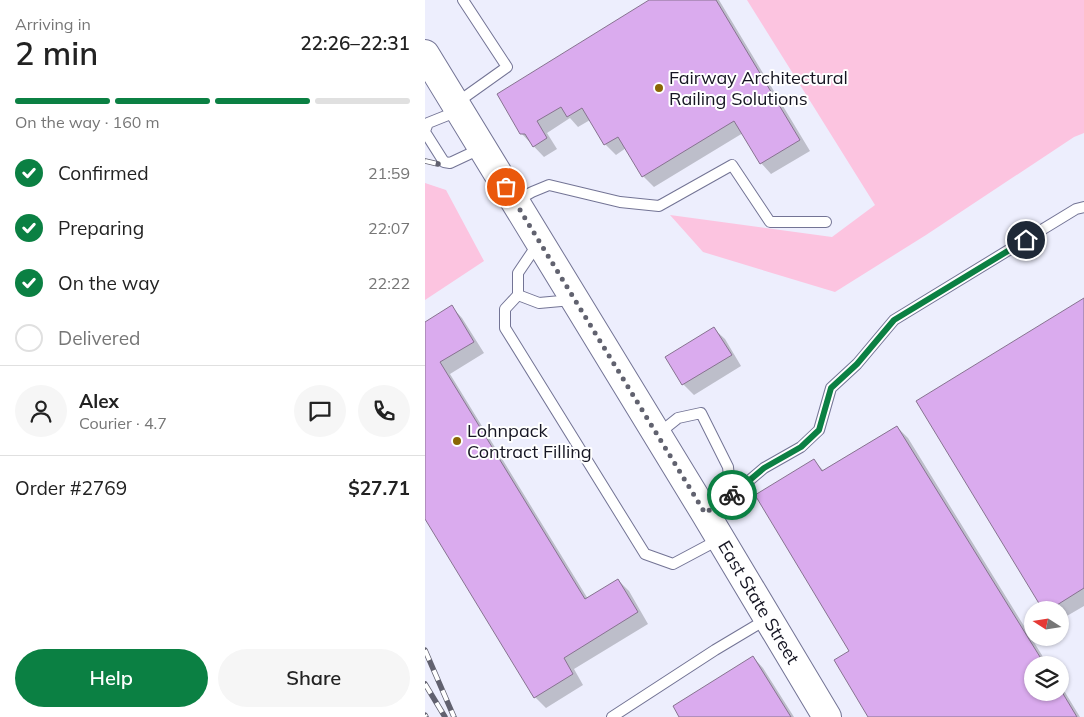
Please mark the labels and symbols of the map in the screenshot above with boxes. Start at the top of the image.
place label: Fairway Architectural Railing Solutions [669,66,848,110]
marker: Fairway Architectural Railing Solutions [653,82,665,94]
pin [485,166,527,208]
pin [1005,219,1047,261]
place label: Lohnpack Contract Filling [467,419,592,463]
marker: Lohnpack Contract Filling [451,435,463,447]
courier [707,470,757,520]
street label: East State Street [713,536,805,668]
north arrow [1024,601,1069,646]

